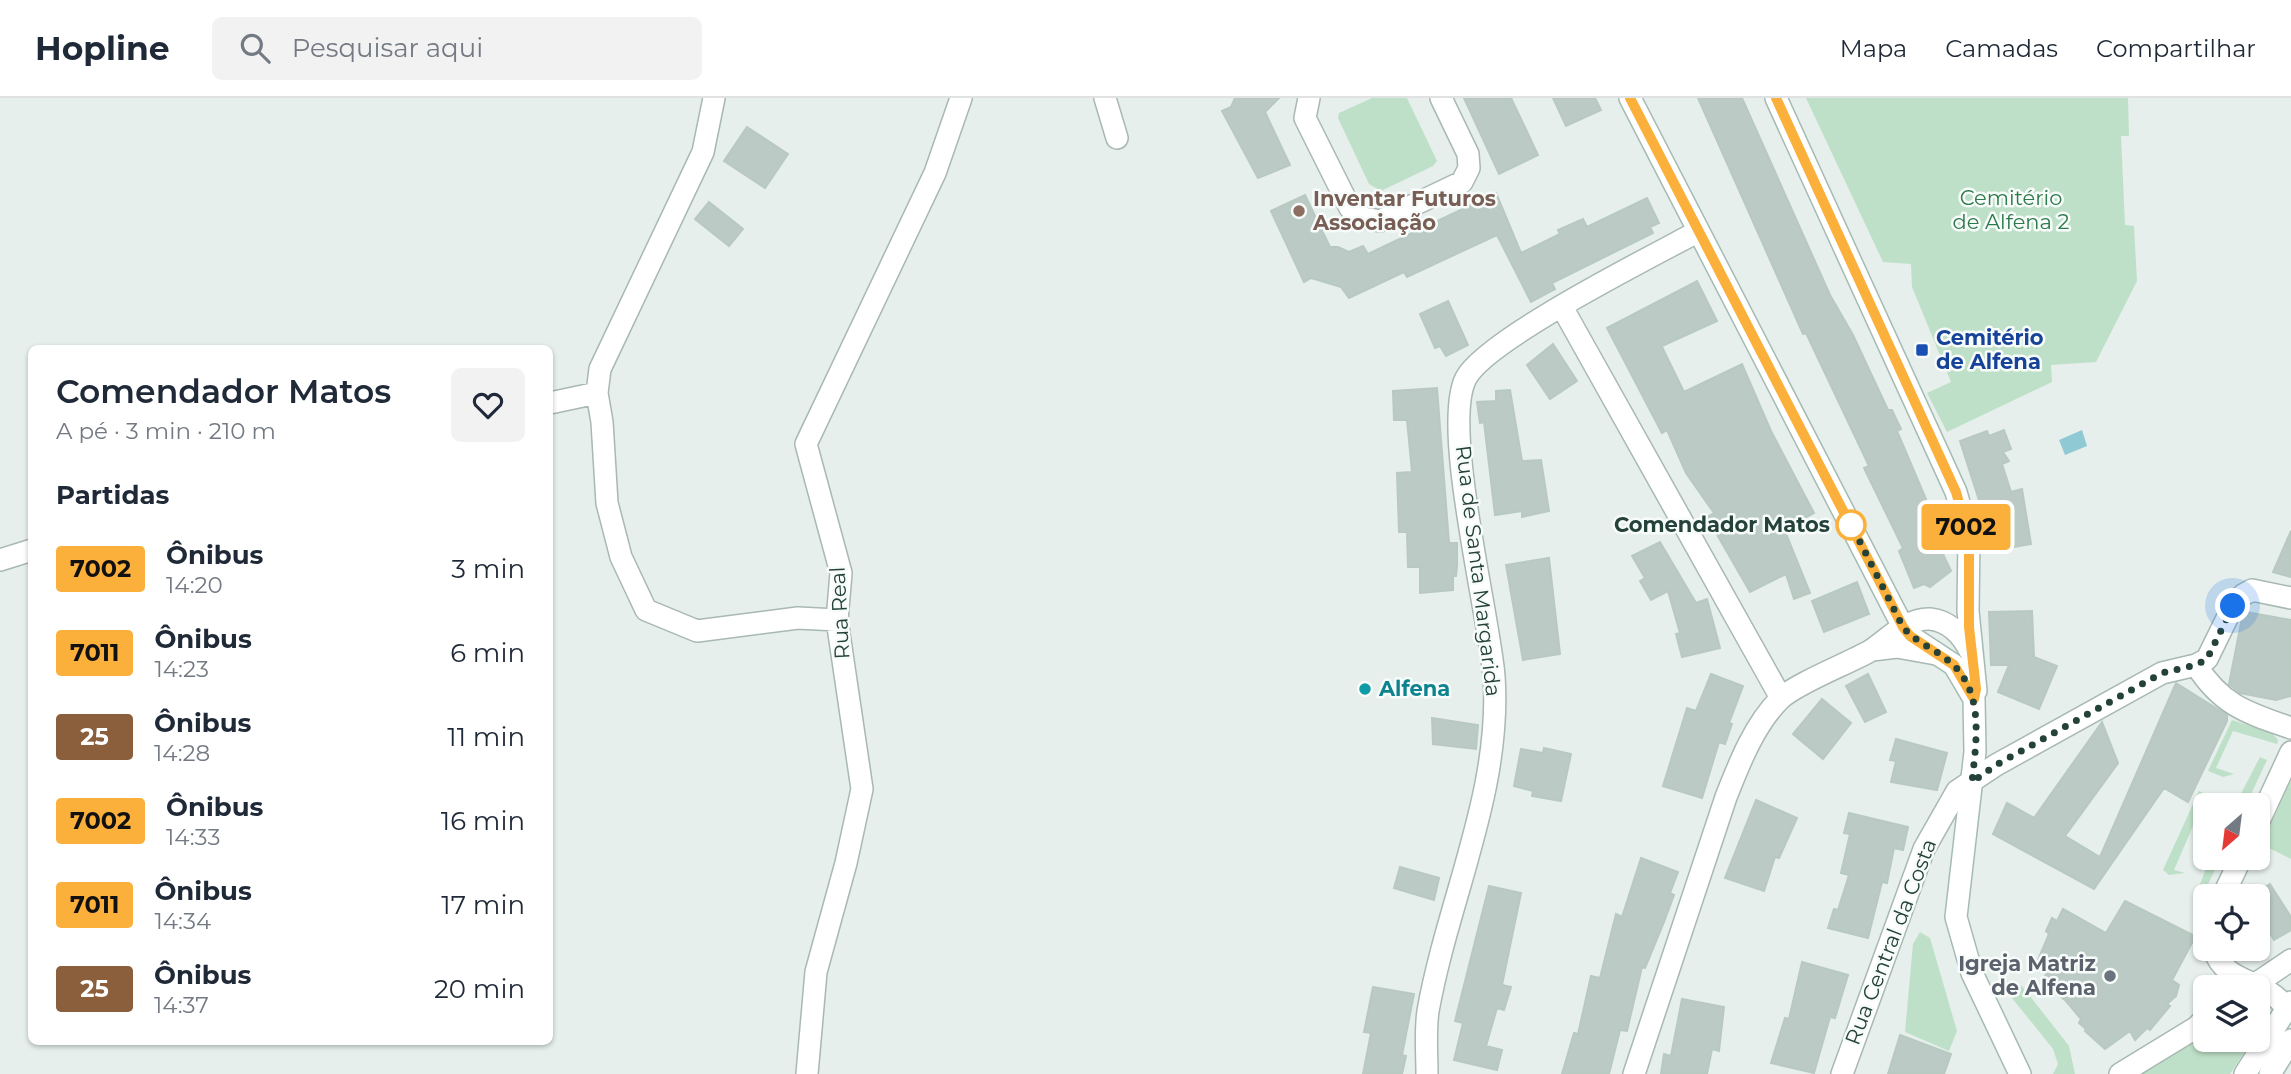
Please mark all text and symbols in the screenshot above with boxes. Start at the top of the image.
search box [212,17,702,80]
text: Hopline [35,28,170,68]
icon: search [236,29,274,67]
text: Pesquisar aqui [292,32,483,64]
text: Mapa [1840,34,1907,63]
text: Camadas [1945,34,2058,63]
text: Compartilhar [2096,34,2256,63]
park label: Cemitério de Alfena 2 [1953,185,2069,234]
place label: Inventar Futuros Associação [1312,186,1496,235]
marker: Inventar Futuros Associação [1291,203,1307,219]
place label: Cemitério de Alfena [1936,325,2044,374]
marker: Cemitério de Alfena [1914,342,1930,358]
button: heart [451,368,525,442]
text: Comendador Matos [56,371,391,411]
text: A pé · 3 min · 210 m [56,417,276,445]
street label: Rua de Santa Margarida [1451,444,1506,698]
text: Partidas [56,479,169,511]
line badge: 7002 [1917,504,2015,550]
marker: Comendador Matos [1836,510,1866,540]
place label: Comendador Matos [1614,512,1830,537]
text: 7002 [1935,512,1997,541]
text: Ônibus [166,539,263,571]
text: 3 min [451,553,525,585]
text: 7002 [70,554,131,583]
street label: Rua Real [825,566,854,660]
text: 14:20 [166,571,223,599]
your location [2215,588,2250,623]
text: Ônibus [154,623,252,655]
text: 6 min [450,637,525,669]
text: 7011 [70,638,119,667]
text: 14:23 [154,655,209,683]
place label: Alfena [1378,676,1450,701]
marker: Alfena [1357,681,1373,697]
text: Ônibus [154,707,251,739]
text: 11 min [447,721,525,753]
text: 25 [80,722,109,751]
text: 14:28 [154,739,210,767]
text: Ônibus [166,791,263,823]
north arrow [2193,793,2270,870]
map controls [2193,793,2270,1052]
text: 16 min [441,805,525,837]
text: 7002 [70,806,131,835]
text: 14:33 [166,823,220,851]
street label: Rua Central da Costa [1840,835,1941,1048]
text: Ônibus [154,875,252,907]
button: locate [2193,884,2270,961]
text: 17 min [441,889,525,921]
text: 7011 [70,890,119,919]
text: 14:34 [154,907,211,935]
place label: Igreja Matriz de Alfena [1958,951,2096,1000]
text: Ônibus [154,959,251,991]
marker: Igreja Matriz de Alfena [2102,968,2118,984]
text: 20 min [434,973,525,1005]
text: 25 [80,974,109,1003]
button: layers [2193,975,2270,1052]
text: 14:37 [154,991,209,1019]

